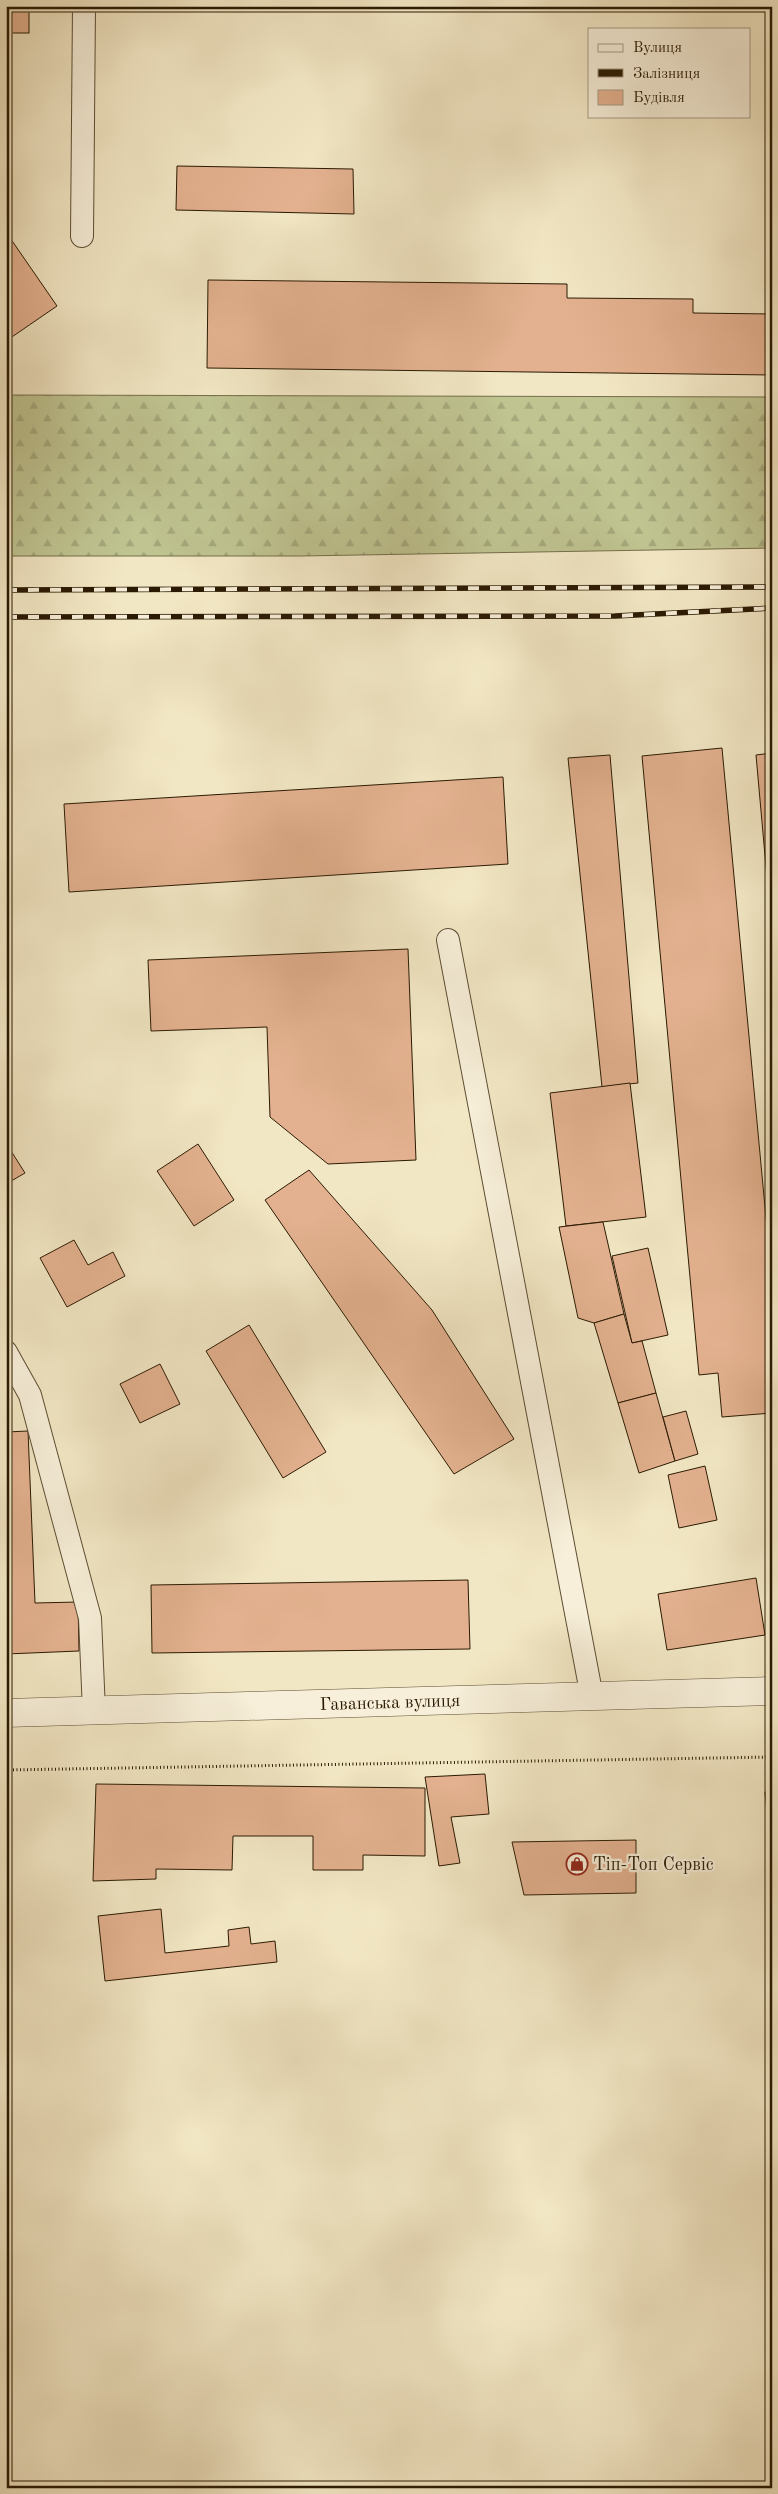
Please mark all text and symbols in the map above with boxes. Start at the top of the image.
legend [588,28,750,118]
text: Вулиця [633,41,682,56]
text: Залізниця [633,67,700,82]
text: Будівля [633,91,685,106]
street label: Гаванська вулиця [319,1692,460,1714]
shop icon: Тіп-Топ Сервіс [565,1852,589,1876]
place label: Тіп-Топ Сервіс [593,1856,714,1874]

